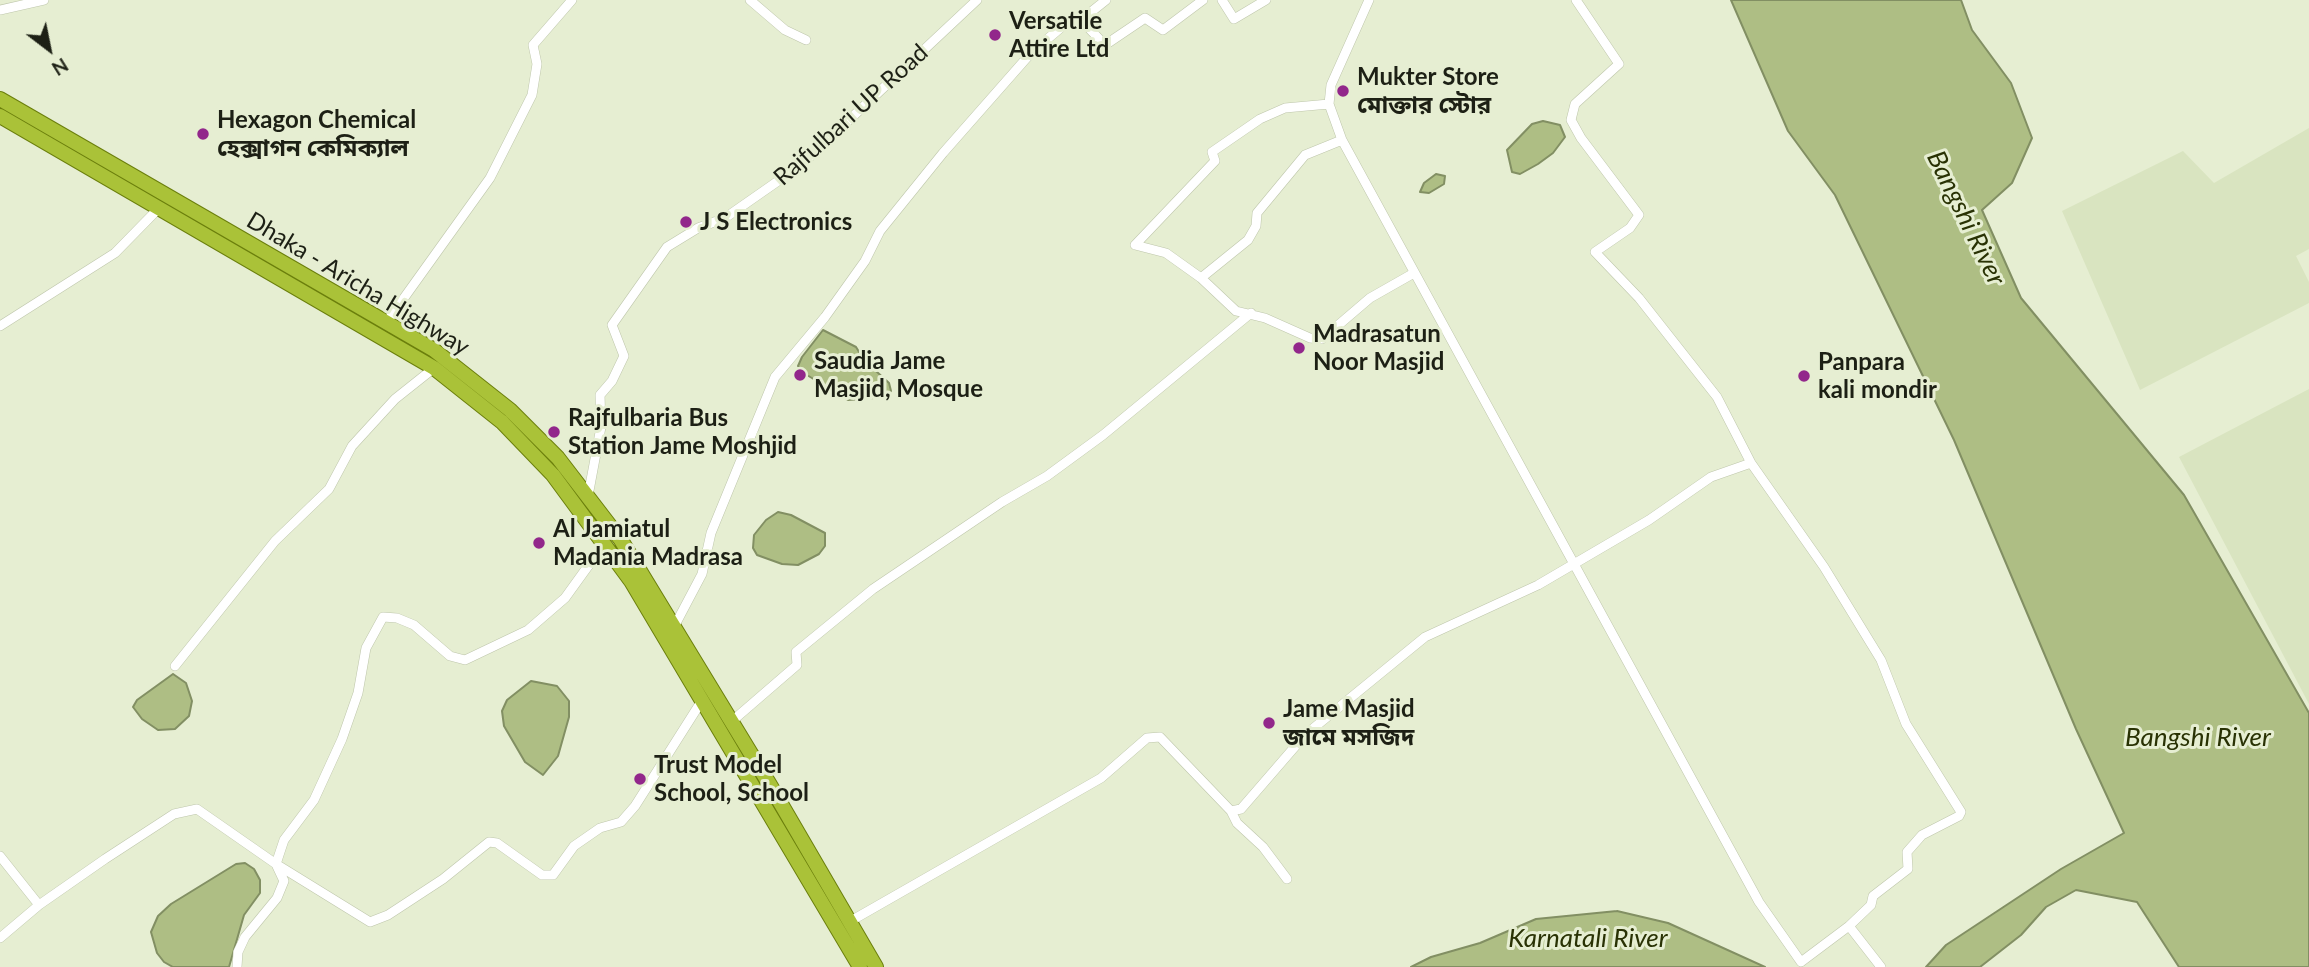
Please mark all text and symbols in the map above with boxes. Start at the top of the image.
place label: Versatile Attire Ltd [1009,7,1109,63]
north arrow [14,14,84,84]
marker: Versatile Attire Ltd [987,27,1003,43]
street label: Rajfulbari UP Road [768,38,934,192]
text: N [48,54,73,81]
place label: Mukter Store মোক্তার স্টোর [1357,63,1499,119]
marker: Mukter Store মোক্তার স্টোর [1335,83,1351,99]
place label: Hexagon Chemical হেক্সাগন কেমিক্যাল [217,106,416,162]
marker: Hexagon Chemical হেক্সাগন কেমিক্যাল [195,126,211,142]
water label: Bangshi River [1920,146,2012,290]
street label: Dhaka - Aricha Highway [241,206,475,362]
place label: J S Electronics [700,208,852,236]
marker: J S Electronics [678,214,694,230]
place label: Madrasatun Noor Masjid [1313,320,1444,376]
marker: Madrasatun Noor Masjid [1291,340,1307,356]
place label: Saudia Jame Masjid, Mosque [814,347,983,403]
place label: Panpara kali mondir [1818,348,1937,404]
marker: Saudia Jame Masjid, Mosque [792,367,808,383]
marker: Panpara kali mondir [1796,368,1812,384]
place label: Rajfulbaria Bus Station Jame Moshjid [568,404,797,460]
marker: Rajfulbaria Bus Station Jame Moshjid [546,424,562,440]
place label: Al Jamiatul Madania Madrasa [553,515,743,571]
marker: Al Jamiatul Madania Madrasa [531,535,547,551]
place label: Jame Masjid জামে মসজিদ [1283,695,1415,751]
marker: Jame Masjid জামে মসজিদ [1261,715,1277,731]
water label: Bangshi River [2125,722,2271,754]
place label: Trust Model School, School [654,751,809,807]
marker: Trust Model School, School [632,771,648,787]
water label: Karnatali River [1508,923,1668,955]

